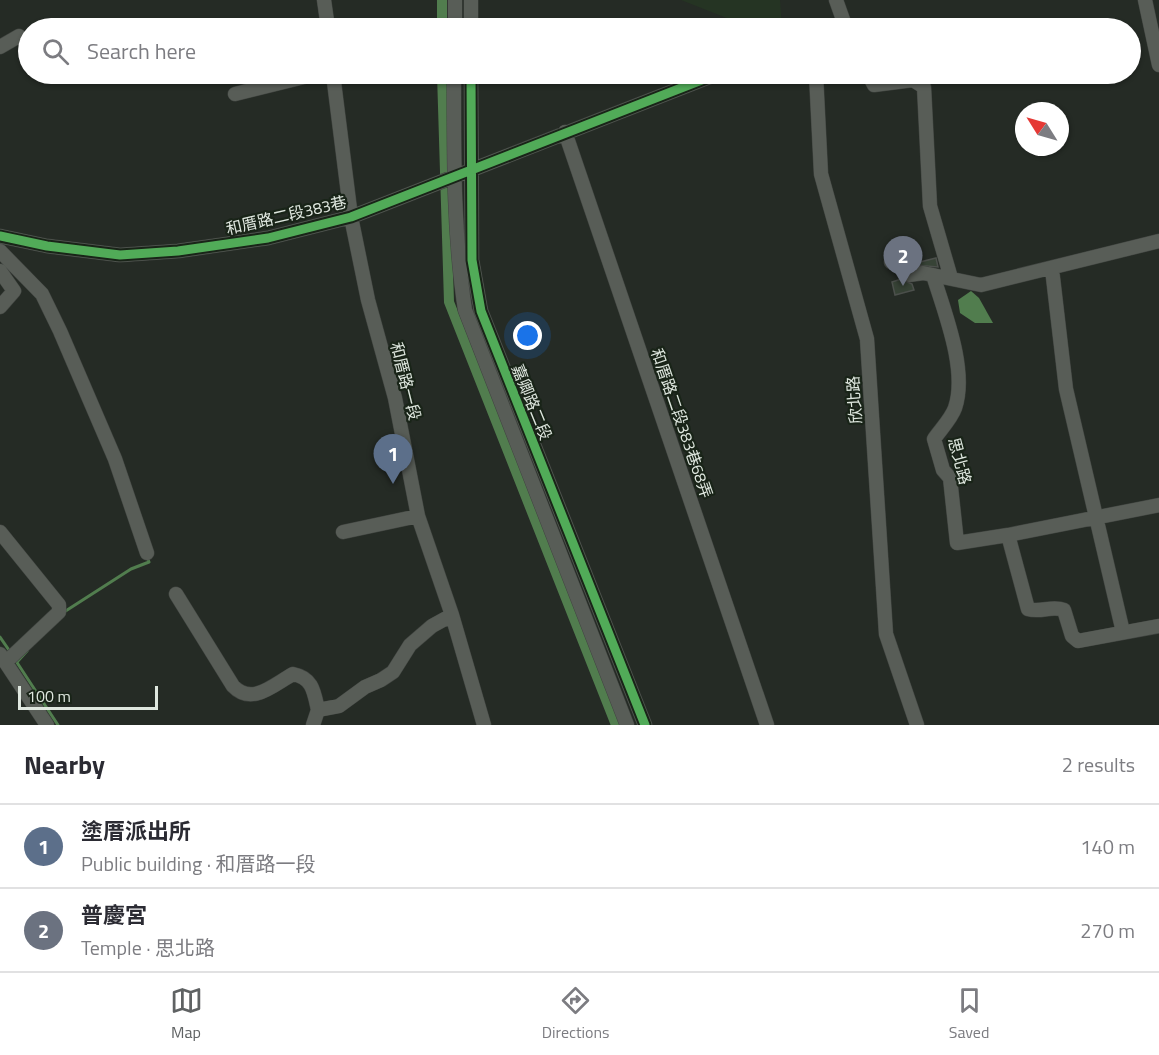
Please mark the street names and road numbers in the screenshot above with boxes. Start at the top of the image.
street label: 和厝路二段383巷 [223,189,349,241]
street label: 和厝路一段 [385,339,427,423]
street label: 和厝路二段383巷68弄 [645,345,719,501]
street label: 嘉卿路二段 [506,360,558,444]
street label: 欣北路 [840,375,868,425]
street label: 思北路 [942,435,978,487]

